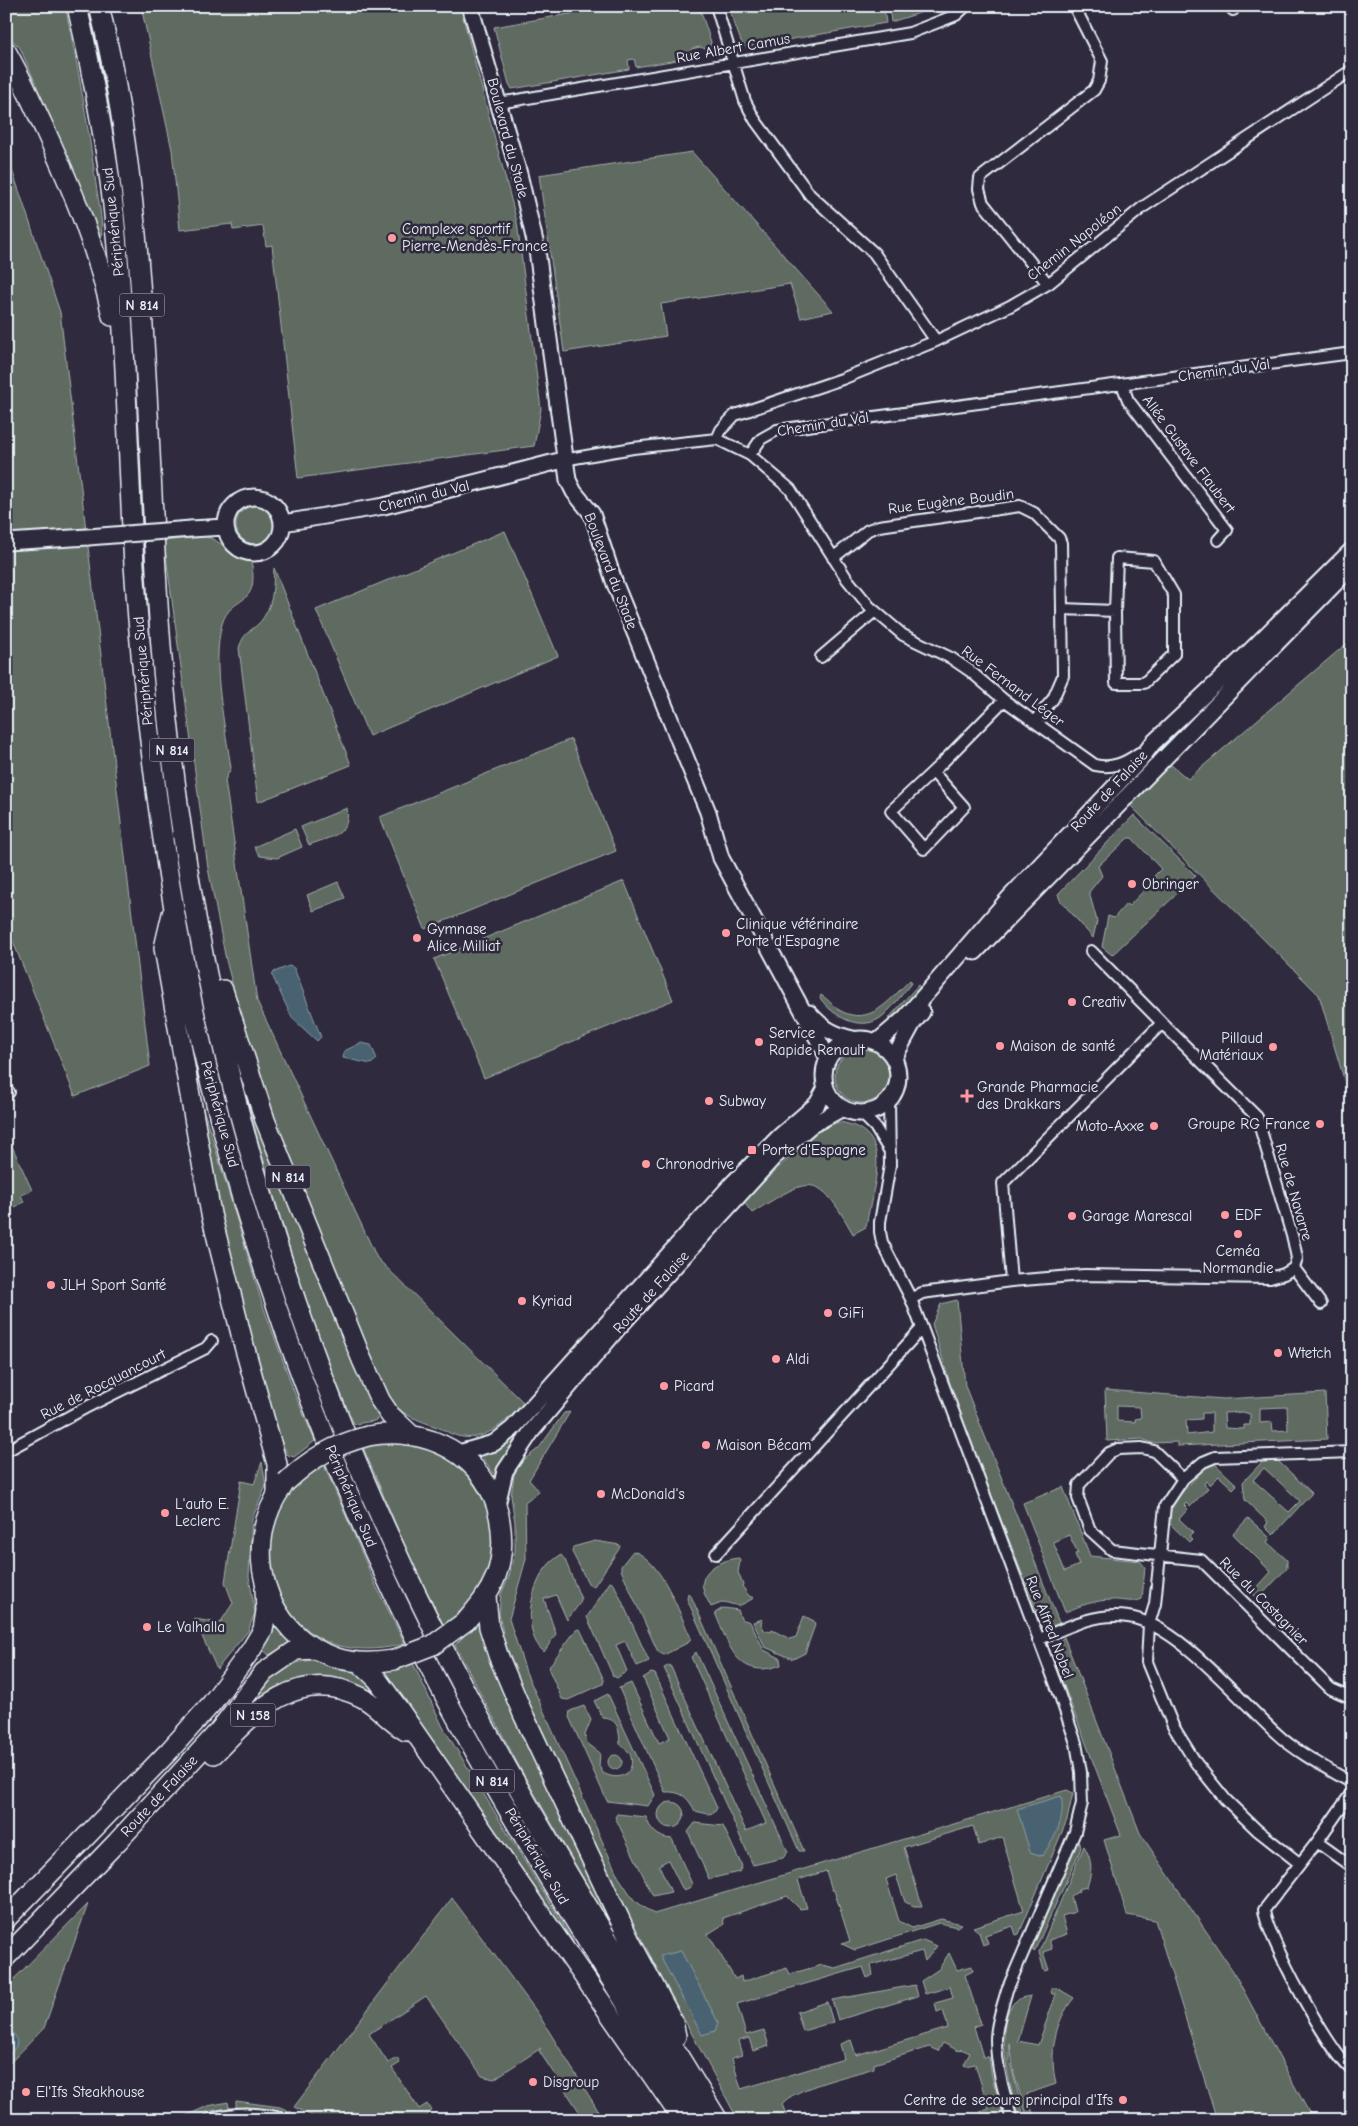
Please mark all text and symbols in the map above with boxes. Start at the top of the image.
street label: Rue Albert Camus [675,29,791,67]
street label: Boulevard du Stade [483,76,533,201]
street label: Périphérique Sud [98,167,128,277]
street label: Chemin Napoléon [1023,200,1125,284]
place label: Complexe sportif Pierre-Mendès-France [402,220,548,255]
marker: Complexe sportif Pierre-Mendès-France [386,232,398,244]
road number: N 814 [120,294,164,316]
street label: Chemin du Val [1177,355,1271,385]
street label: Allée Gustave Flaubert [1139,391,1240,517]
street label: Chemin du Val [776,408,870,440]
street label: Chemin du Val [377,476,471,516]
street label: Rue Eugène Boudin [887,484,1015,518]
street label: Boulevard du Stade [580,510,642,632]
street label: Périphérique Sud [129,616,157,726]
street label: Rue Fernand Léger [958,642,1068,730]
road number: N 814 [150,738,194,762]
street label: Route de Falaise [1067,746,1152,835]
place label: Obringer [1142,875,1199,893]
marker: Obringer [1126,878,1138,890]
place label: Clinique vétérinaire Porte d'Espagne [736,915,859,950]
place label: Gymnase Alice Milliat [427,920,501,955]
marker: Clinique vétérinaire Porte d'Espagne [720,927,732,939]
marker: Gymnase Alice Milliat [411,932,423,944]
place label: Creativ [1082,993,1127,1011]
marker: Creativ [1066,996,1078,1008]
place label: Service Rapide Renault [769,1024,866,1059]
place label: Pillaud Matériaux [1199,1029,1264,1064]
marker: Service Rapide Renault [753,1036,765,1048]
place label: Maison de santé [1010,1037,1116,1055]
marker: Maison de santé [994,1040,1006,1052]
marker: Pillaud Matériaux [1267,1041,1279,1053]
street label: Périphérique Sud [197,1059,243,1169]
place label: Grande Pharmacie des Drakkars [977,1078,1099,1113]
marker: Grande Pharmacie des Drakkars [961,1090,973,1102]
place label: Subway [719,1092,766,1110]
marker: Subway [703,1095,715,1107]
place label: Groupe RG France [1188,1115,1310,1133]
place label: Moto-Axxe [1076,1117,1144,1135]
marker: Groupe RG France [1314,1118,1326,1130]
marker: Moto-Axxe [1148,1120,1160,1132]
place label: Porte d'Espagne [762,1141,866,1159]
street label: Rue de Navarre [1272,1141,1317,1243]
marker: Porte d'Espagne [746,1144,758,1156]
place label: Chronodrive [656,1155,734,1173]
marker: Chronodrive [640,1158,652,1170]
road number: N 814 [266,1166,310,1188]
place label: EDF [1235,1206,1262,1224]
place label: Garage Marescal [1082,1207,1192,1225]
marker: EDF [1219,1209,1231,1221]
marker: Garage Marescal [1066,1210,1078,1222]
marker: Ceméa Normandie [1232,1228,1244,1240]
place label: Ceméa Normandie [1202,1242,1274,1277]
street label: Route de Falaise [609,1247,693,1337]
place label: JLH Sport Santé [61,1276,167,1294]
marker: JLH Sport Santé [45,1279,57,1291]
place label: Kyriad [532,1292,572,1310]
marker: Kyriad [516,1295,528,1307]
place label: GiFi [838,1304,864,1322]
marker: GiFi [822,1307,834,1319]
street label: Rue de Rocquancourt [37,1344,169,1423]
place label: Wtetch [1288,1344,1332,1362]
marker: Wtetch [1272,1347,1284,1359]
place label: Aldi [786,1350,809,1368]
marker: Aldi [770,1353,782,1365]
place label: Picard [674,1377,714,1395]
marker: Picard [658,1380,670,1392]
place label: Maison Bécam [716,1436,811,1454]
marker: Maison Bécam [700,1439,712,1451]
street label: Périphérique Sud [321,1442,381,1550]
place label: McDonald's [611,1485,685,1503]
marker: McDonald's [595,1488,607,1500]
place label: L'auto E. Leclerc [175,1495,229,1530]
marker: L'auto E. Leclerc [159,1507,171,1519]
street label: Rue du Castagnier [1216,1553,1312,1649]
street label: Rue Alfred Nobel [1022,1573,1078,1681]
place label: Le Valhalla [157,1618,225,1636]
marker: Le Valhalla [141,1621,153,1633]
road number: N 158 [230,1704,276,1726]
street label: Route de Falaise [117,1751,202,1840]
road number: N 814 [470,1770,514,1792]
street label: Périphérique Sud [501,1804,573,1908]
place label: Disgroup [543,2073,599,2091]
marker: Disgroup [527,2076,539,2088]
place label: El'Ifs Steakhouse [36,2083,145,2101]
marker: El'Ifs Steakhouse [20,2086,32,2098]
place label: Centre de secours principal d'Ifs [904,2091,1113,2109]
marker: Centre de secours principal d'Ifs [1117,2094,1129,2106]

